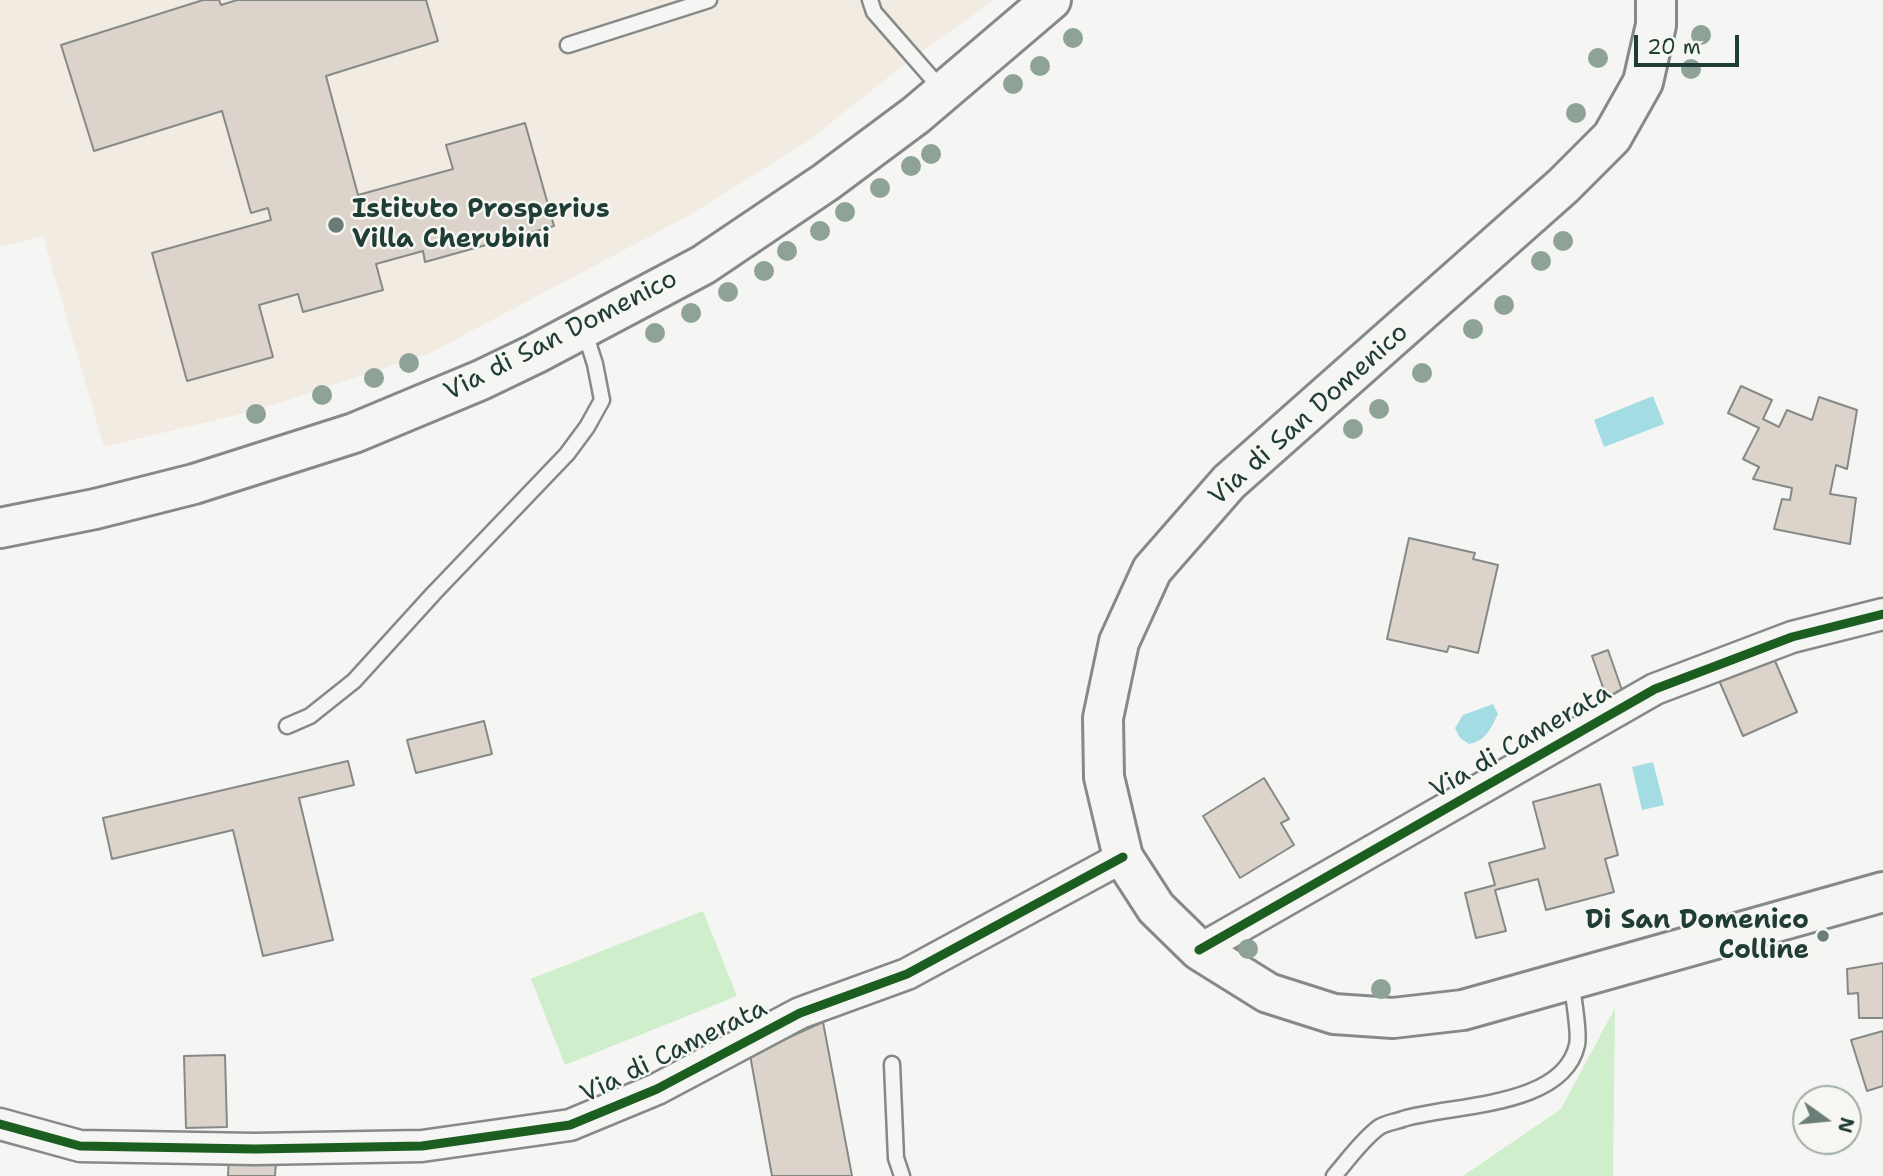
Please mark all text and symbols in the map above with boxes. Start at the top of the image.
scale bar [1638,21,1743,65]
text: 20 m [1647,33,1701,61]
place label: Istituto Prosperius Villa Cherubini [352,194,610,256]
marker: Istituto Prosperius Villa Cherubini [326,215,346,235]
street label: Via di San Domenico [439,264,683,408]
street label: Via di San Domenico [1203,317,1415,513]
street label: Via di Camerata [1425,678,1617,806]
place label: Di San Domenico Colline [1585,905,1809,967]
marker: Di San Domenico Colline [1815,928,1831,944]
street label: Via di Camerata [576,993,772,1111]
north arrow [1792,1085,1862,1155]
text: N [1832,1115,1860,1136]

